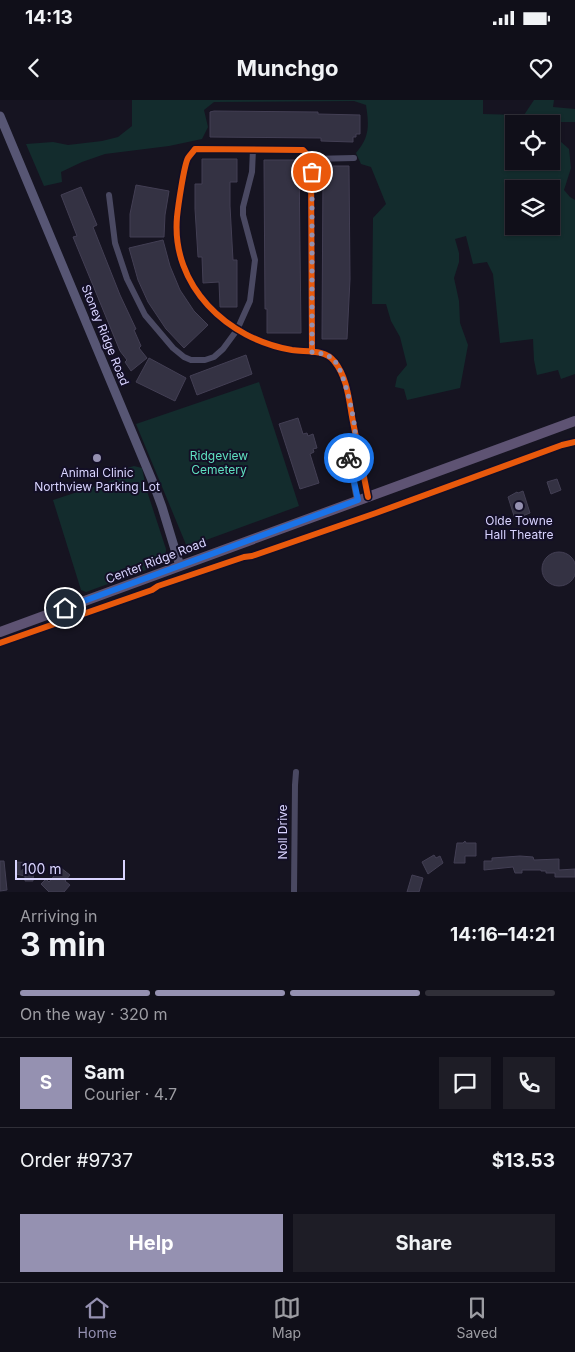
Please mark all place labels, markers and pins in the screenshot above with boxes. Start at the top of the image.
pin [291,151,333,193]
marker: Animal Clinic Northview Parking Lot [91,452,103,464]
place label: Animal Clinic Northview Parking Lot [34,465,160,494]
marker: Olde Towne Hall Theatre [513,500,525,512]
place label: Olde Towne Hall Theatre [485,513,553,542]
pin [44,587,86,629]

